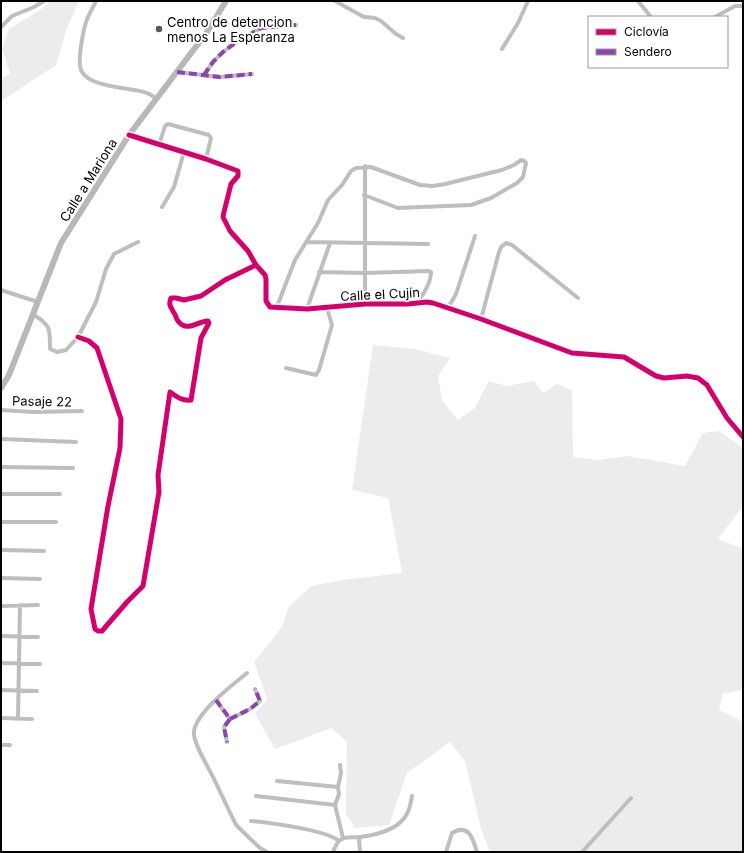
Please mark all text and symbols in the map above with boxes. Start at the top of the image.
place label: Centro de detencion menos La Esperanza [167,14,295,45]
legend [588,16,728,68]
marker: Centro de detencion menos La Esperanza [154,24,164,34]
text: Ciclovía [624,24,669,39]
text: Sendero [624,44,672,59]
street label: Calle a Mariona [56,135,120,225]
street label: Calle el Cujín [340,284,420,304]
street label: Pasaje 22 [12,392,72,410]

